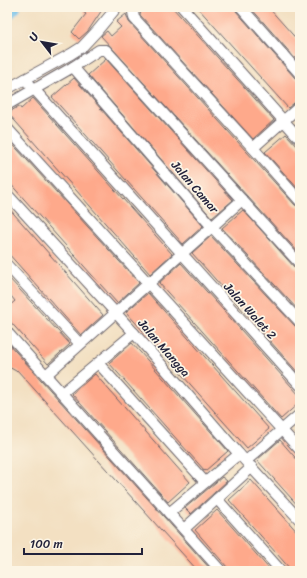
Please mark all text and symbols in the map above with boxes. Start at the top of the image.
north arrow [22,22,62,62]
text: U [24,28,44,45]
street label: Jalan Camar [165,155,225,219]
street label: Jalan Walet 2 [217,277,282,345]
street label: Jalan Mangga [132,313,196,382]
scale bar [24,530,142,556]
text: 100 m [30,533,63,555]

